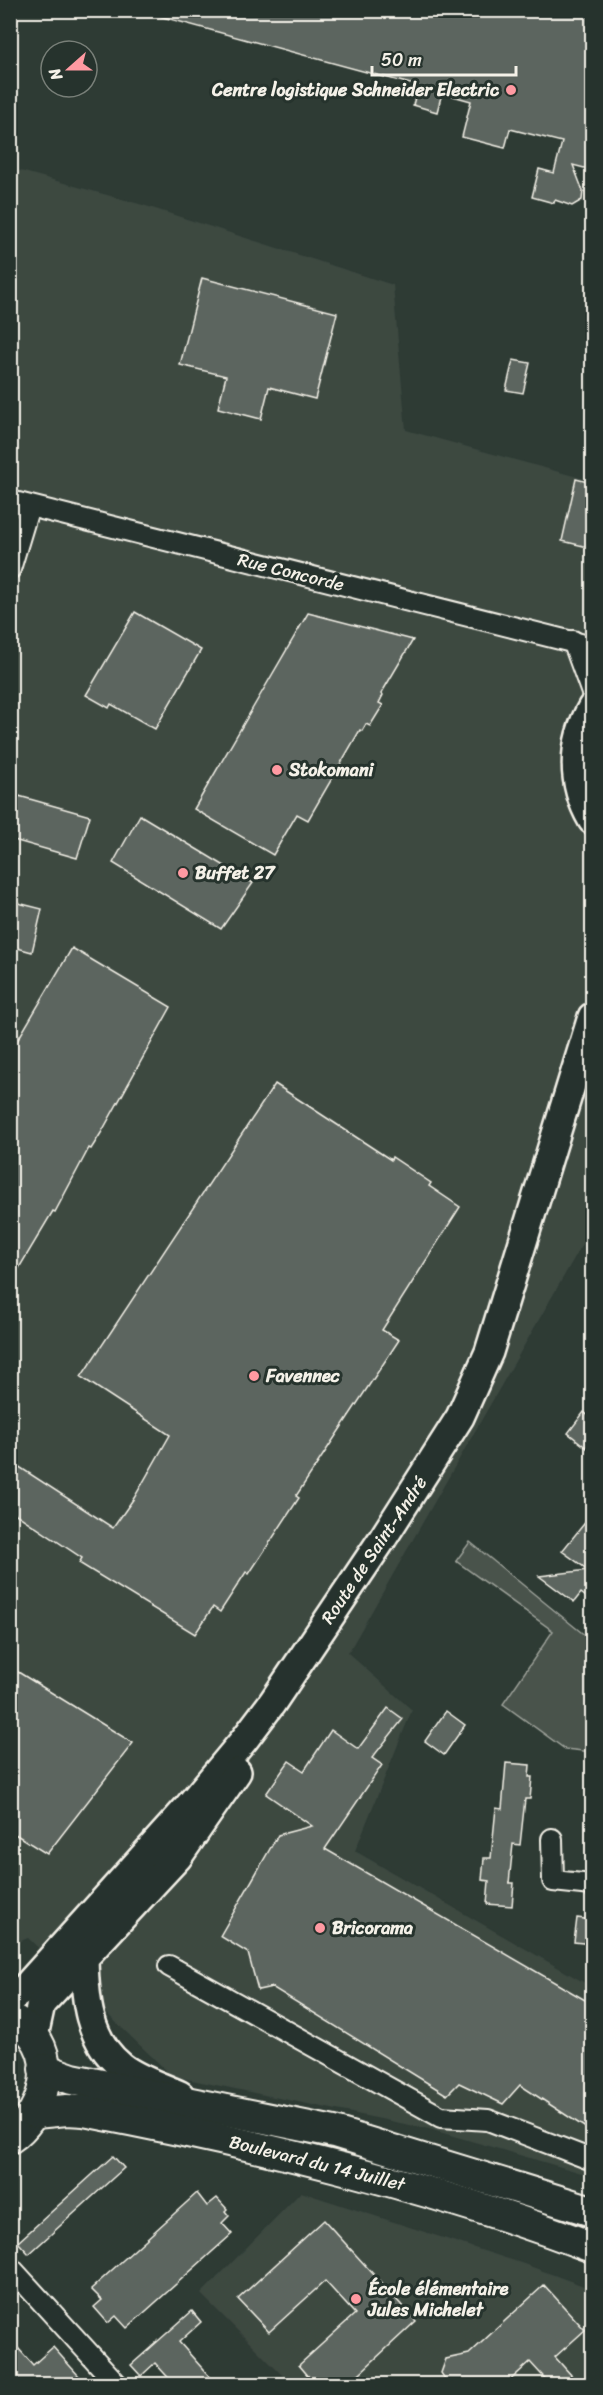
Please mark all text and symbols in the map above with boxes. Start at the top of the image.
north arrow [39,39,99,99]
scale bar [372,39,516,77]
text: 50 m [381,44,422,76]
text: N [40,63,71,86]
place label: Centre logistique Schneider Electric [211,74,500,106]
marker: Centre logistique Schneider Electric [504,83,518,97]
street label: Rue Concorde [234,543,348,601]
place label: Stokomani [288,754,375,786]
marker: Stokomani [270,763,284,777]
place label: Buffet 27 [195,857,276,889]
marker: Buffet 27 [176,866,190,880]
place label: Favennec [265,1360,341,1392]
marker: Favennec [247,1369,261,1383]
street label: Route de Saint-André [312,1469,436,1631]
place label: Bricorama [332,1912,413,1944]
marker: Bricorama [313,1921,327,1935]
street label: Boulevard du 14 Juillet [226,2126,409,2201]
place label: École élémentaire Jules Michelet [367,2273,509,2326]
marker: École élémentaire Jules Michelet [349,2292,363,2306]

